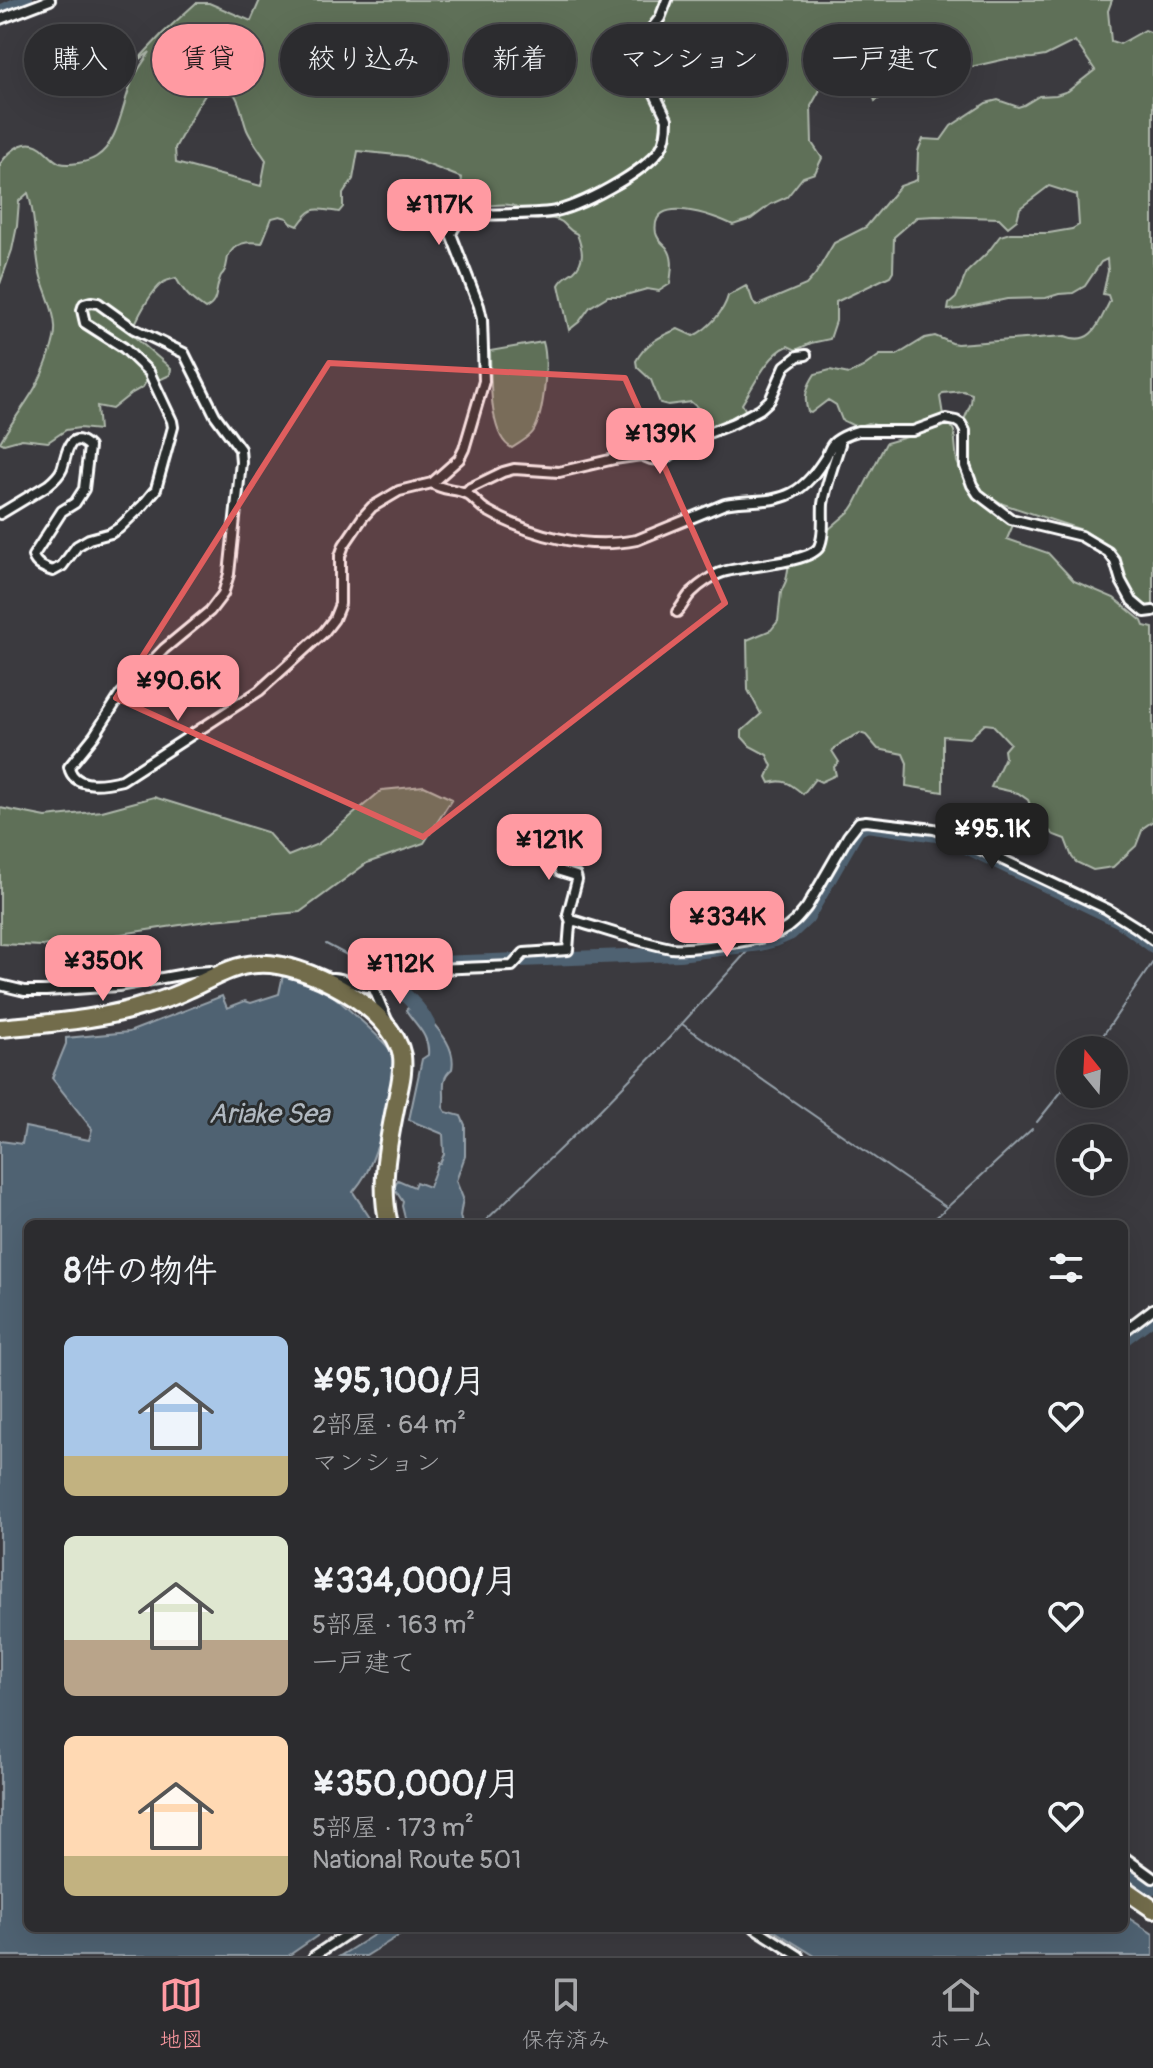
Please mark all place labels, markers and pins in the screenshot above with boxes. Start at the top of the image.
pin: ¥117K [383,179,495,247]
pin: ¥139K [604,408,716,476]
pin: ¥90.6K [113,655,243,723]
pin: ¥95.1K [927,803,1057,871]
pin: ¥121K [493,814,605,882]
pin: ¥334K [671,891,783,959]
pin: ¥350K [47,935,159,1003]
pin: ¥112K [344,938,456,1006]

